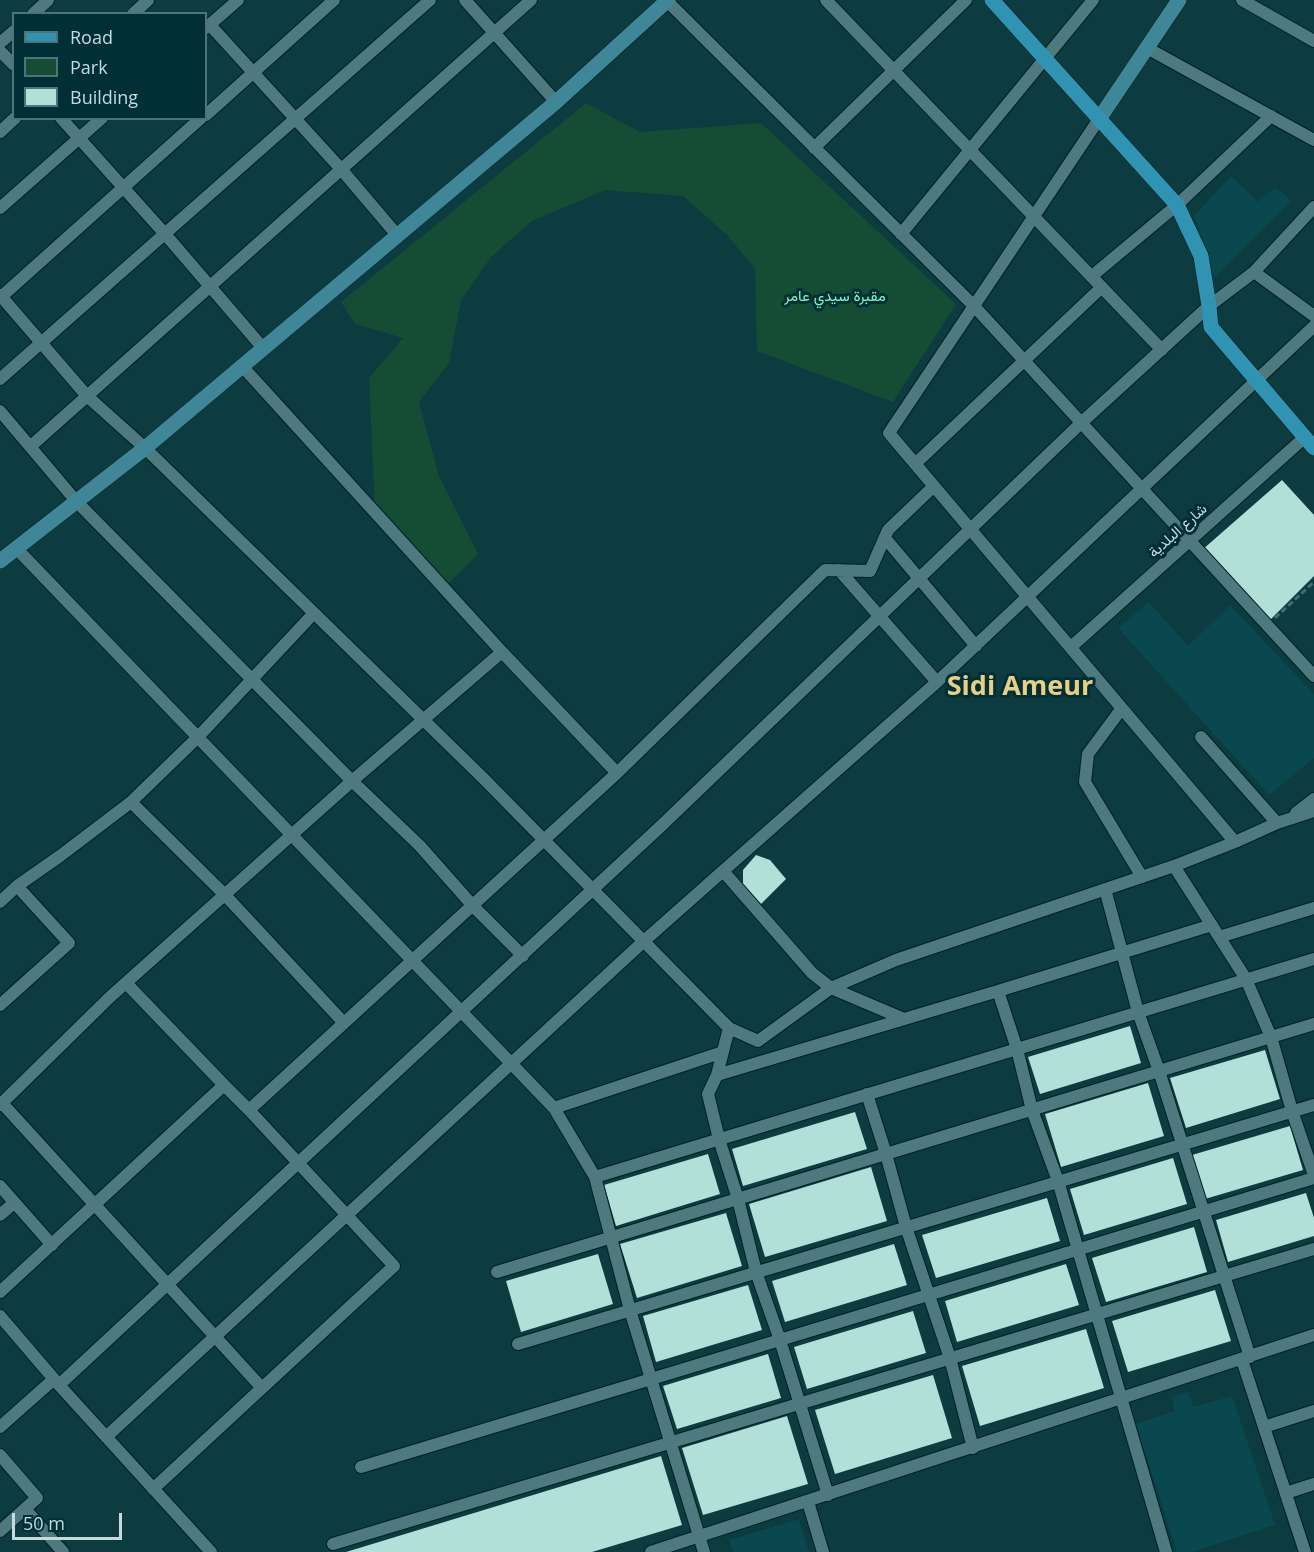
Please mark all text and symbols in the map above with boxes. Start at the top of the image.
legend [12,12,207,120]
text: Road [70,25,113,49]
text: Park [70,55,108,79]
text: Building [70,85,138,109]
park label: مقبرة سيدي عامر [784,288,886,306]
street label: شارع البلدية [1145,500,1211,562]
district label: Sidi Ameur [947,671,1093,703]
scale bar [15,1501,124,1539]
text: 50 m [23,1511,65,1535]

